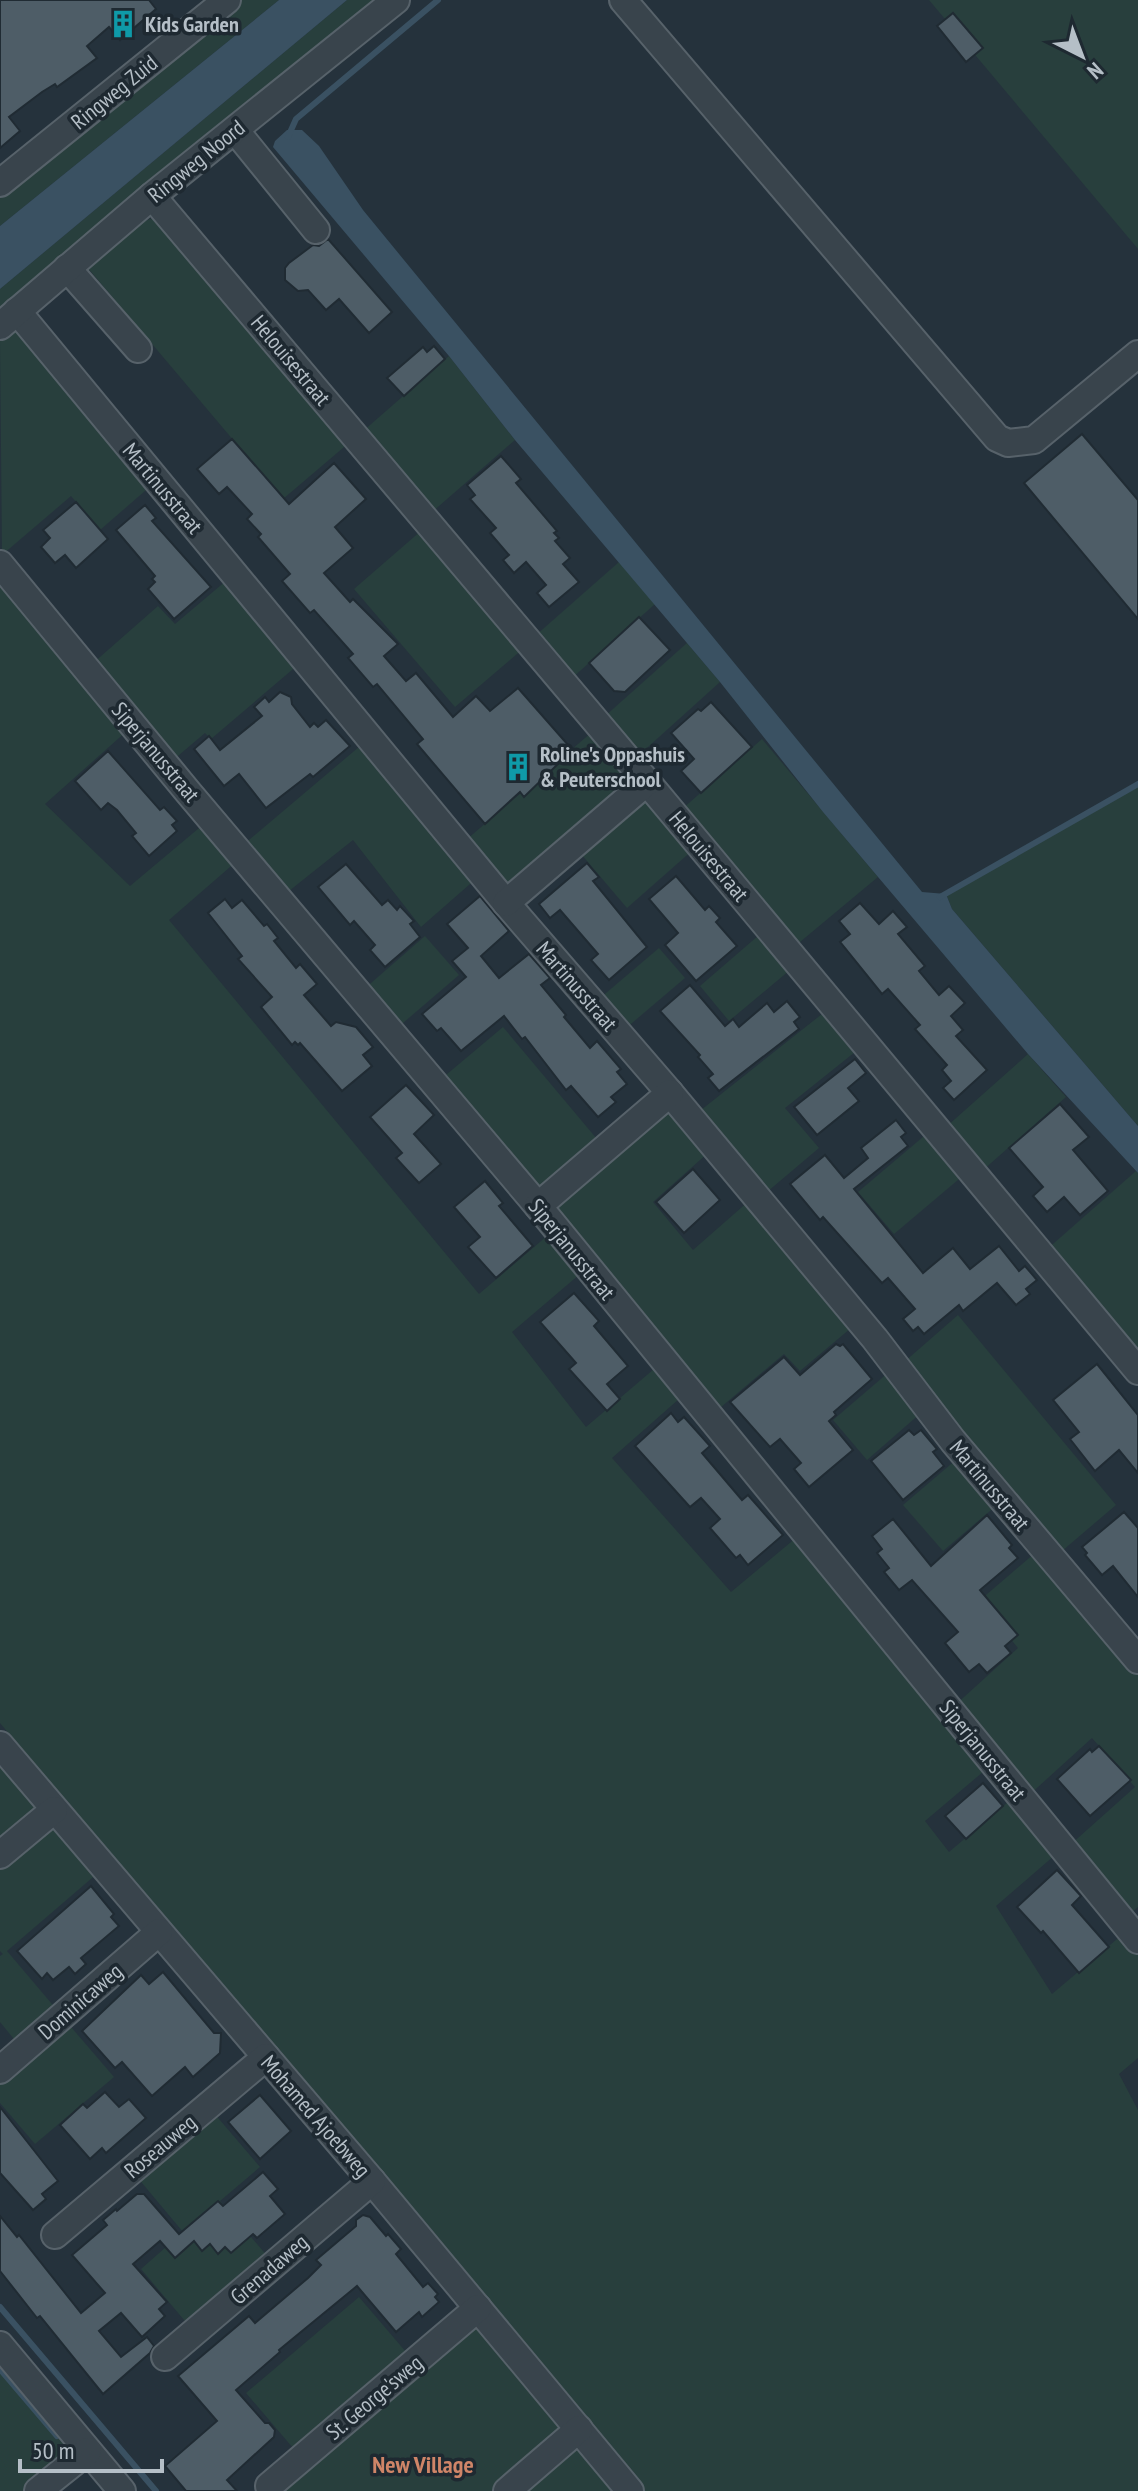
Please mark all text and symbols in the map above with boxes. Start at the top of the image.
building icon: Kids Garden [108,9,138,39]
place label: Kids Garden [145,10,239,38]
north arrow [1042,16,1122,96]
street label: Ringweg Zuid [65,49,163,135]
text: N [1082,56,1109,85]
street label: Ringweg Noord [142,113,250,209]
street label: Helouisestraat [245,309,337,411]
street label: Martinusstraat [117,437,209,539]
street label: Siperjanusstraat [106,696,206,808]
place label: Roline's Oppashuis & Peuterschool [540,740,685,793]
building icon: Roline's Oppashuis & Peuterschool [503,752,533,782]
street label: Helouisestraat [663,805,755,907]
street label: Martinusstraat [530,935,624,1037]
street label: Siperjanusstraat [523,1193,621,1305]
street label: Martinusstraat [944,1434,1036,1536]
street label: Siperjanusstraat [934,1694,1032,1806]
street label: Dominicaweg [32,1957,128,2045]
street label: Mohamed Ajoebweg [255,2049,377,2183]
street label: Roseauweg [118,2108,202,2184]
street label: Grenadaweg [224,2228,314,2310]
street label: St. George'sweg [320,2348,428,2446]
scale bar [20,2423,162,2473]
text: 50 m [32,2435,74,2466]
district label: New Village [372,2449,474,2480]

